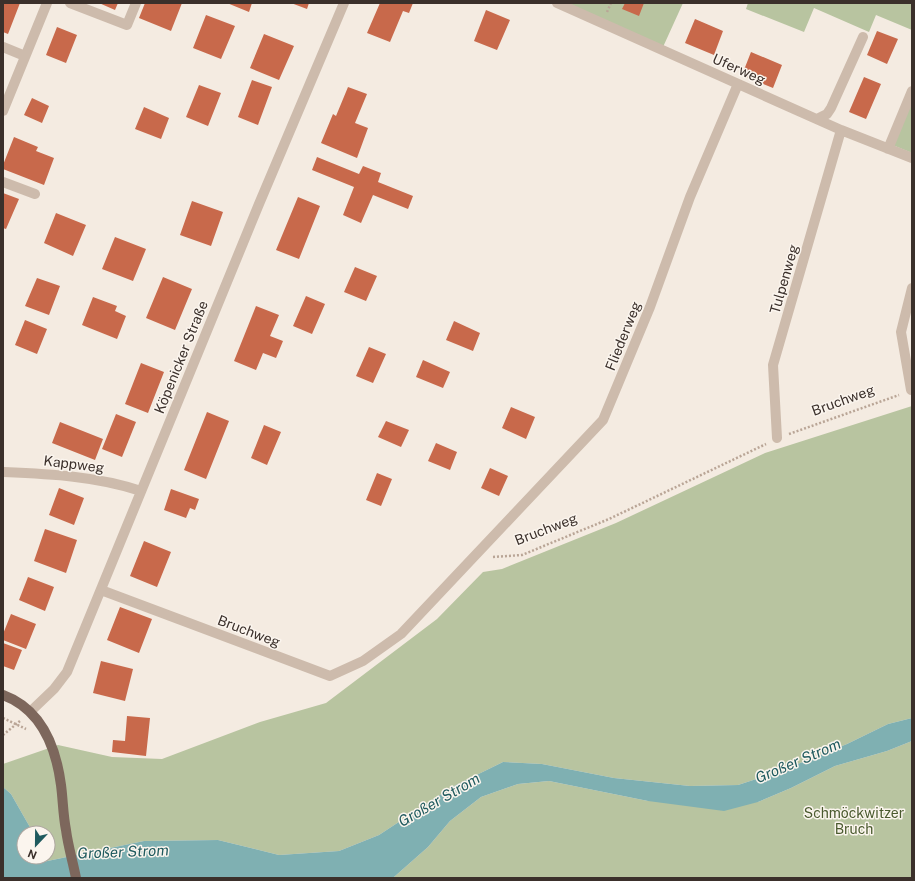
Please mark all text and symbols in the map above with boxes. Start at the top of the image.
street label: Uferweg [710,50,768,88]
street label: Tulpenweg [766,242,802,316]
street label: Köpenicker Straße [151,298,211,416]
street label: Fliederweg [602,299,644,373]
street label: Bruchweg [809,381,877,419]
street label: Kappweg [43,452,106,476]
street label: Bruchweg [512,510,580,548]
street label: Bruchweg [215,612,283,650]
water label: Großer Strom [752,735,843,786]
water label: Großer Strom [395,769,483,830]
park label: Schmöckwitzer Bruch [804,805,904,837]
north arrow [16,825,56,865]
water label: Großer Strom [77,841,169,862]
text: N [26,847,38,861]

